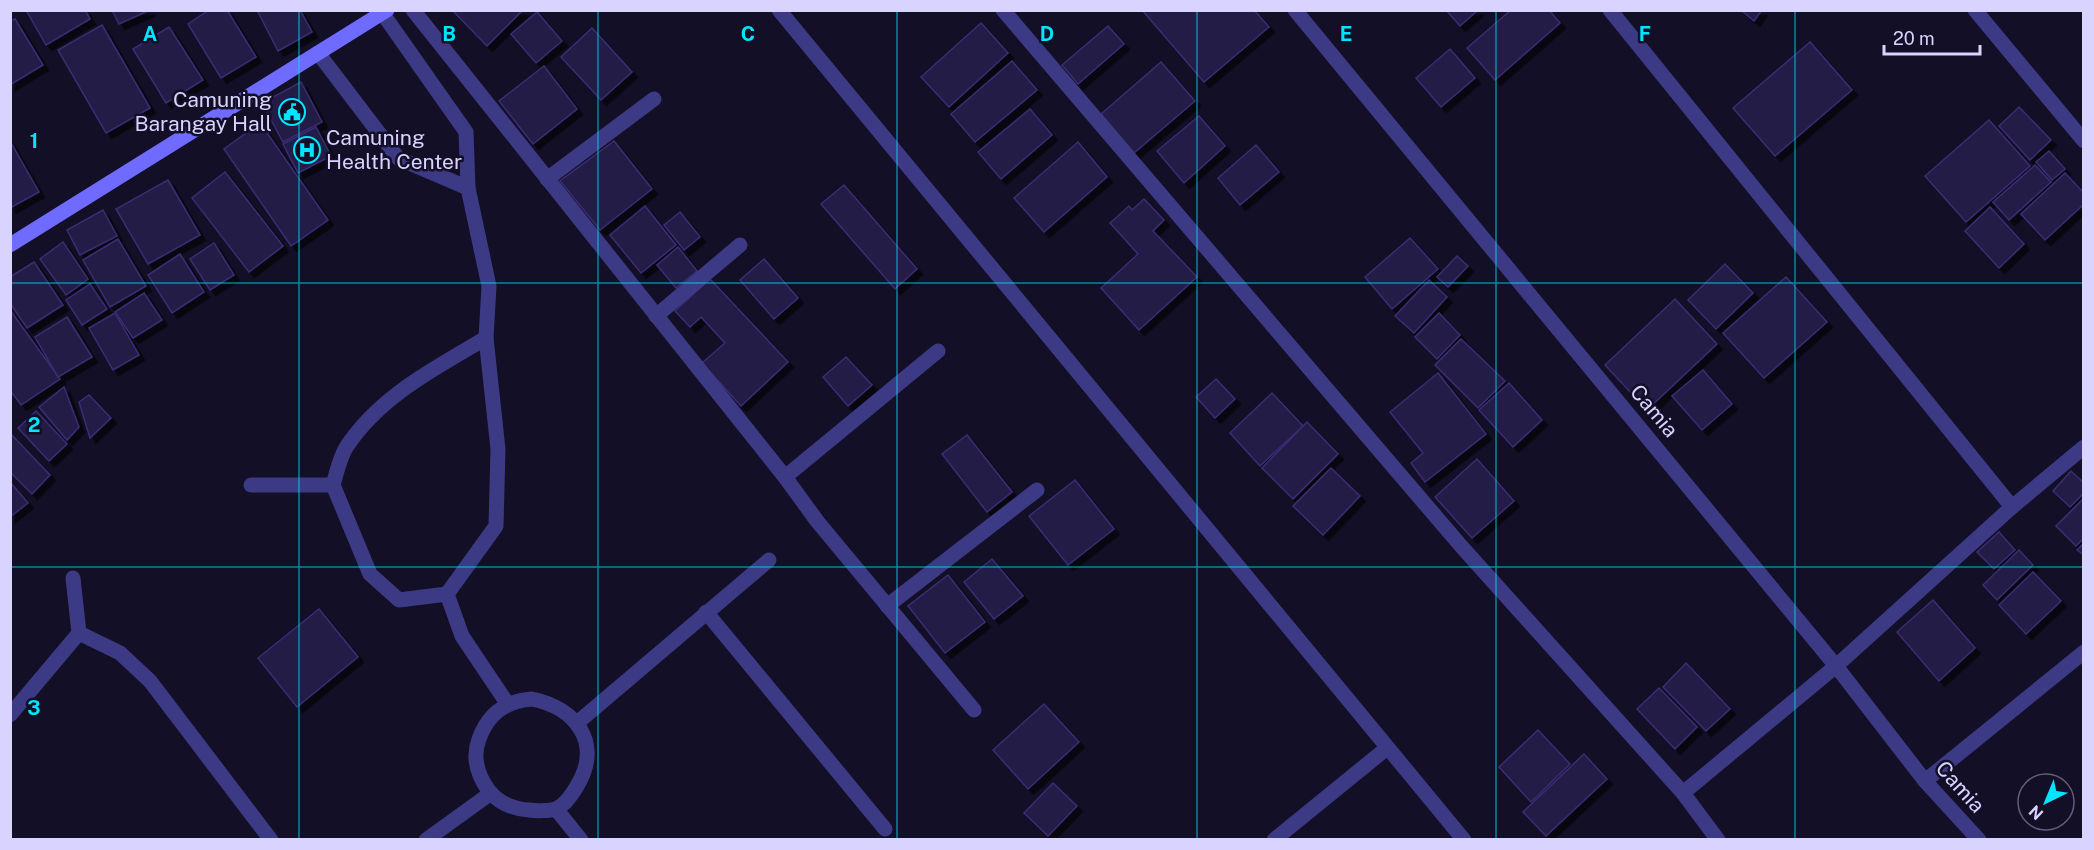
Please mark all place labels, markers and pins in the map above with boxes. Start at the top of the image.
place label: Camuning Barangay Hall [134,87,272,136]
public building icon: Camuning Barangay Hall [277,97,307,127]
place label: Camuning Health Center [326,125,462,174]
hospital icon: Camuning Health Center [292,135,322,165]

